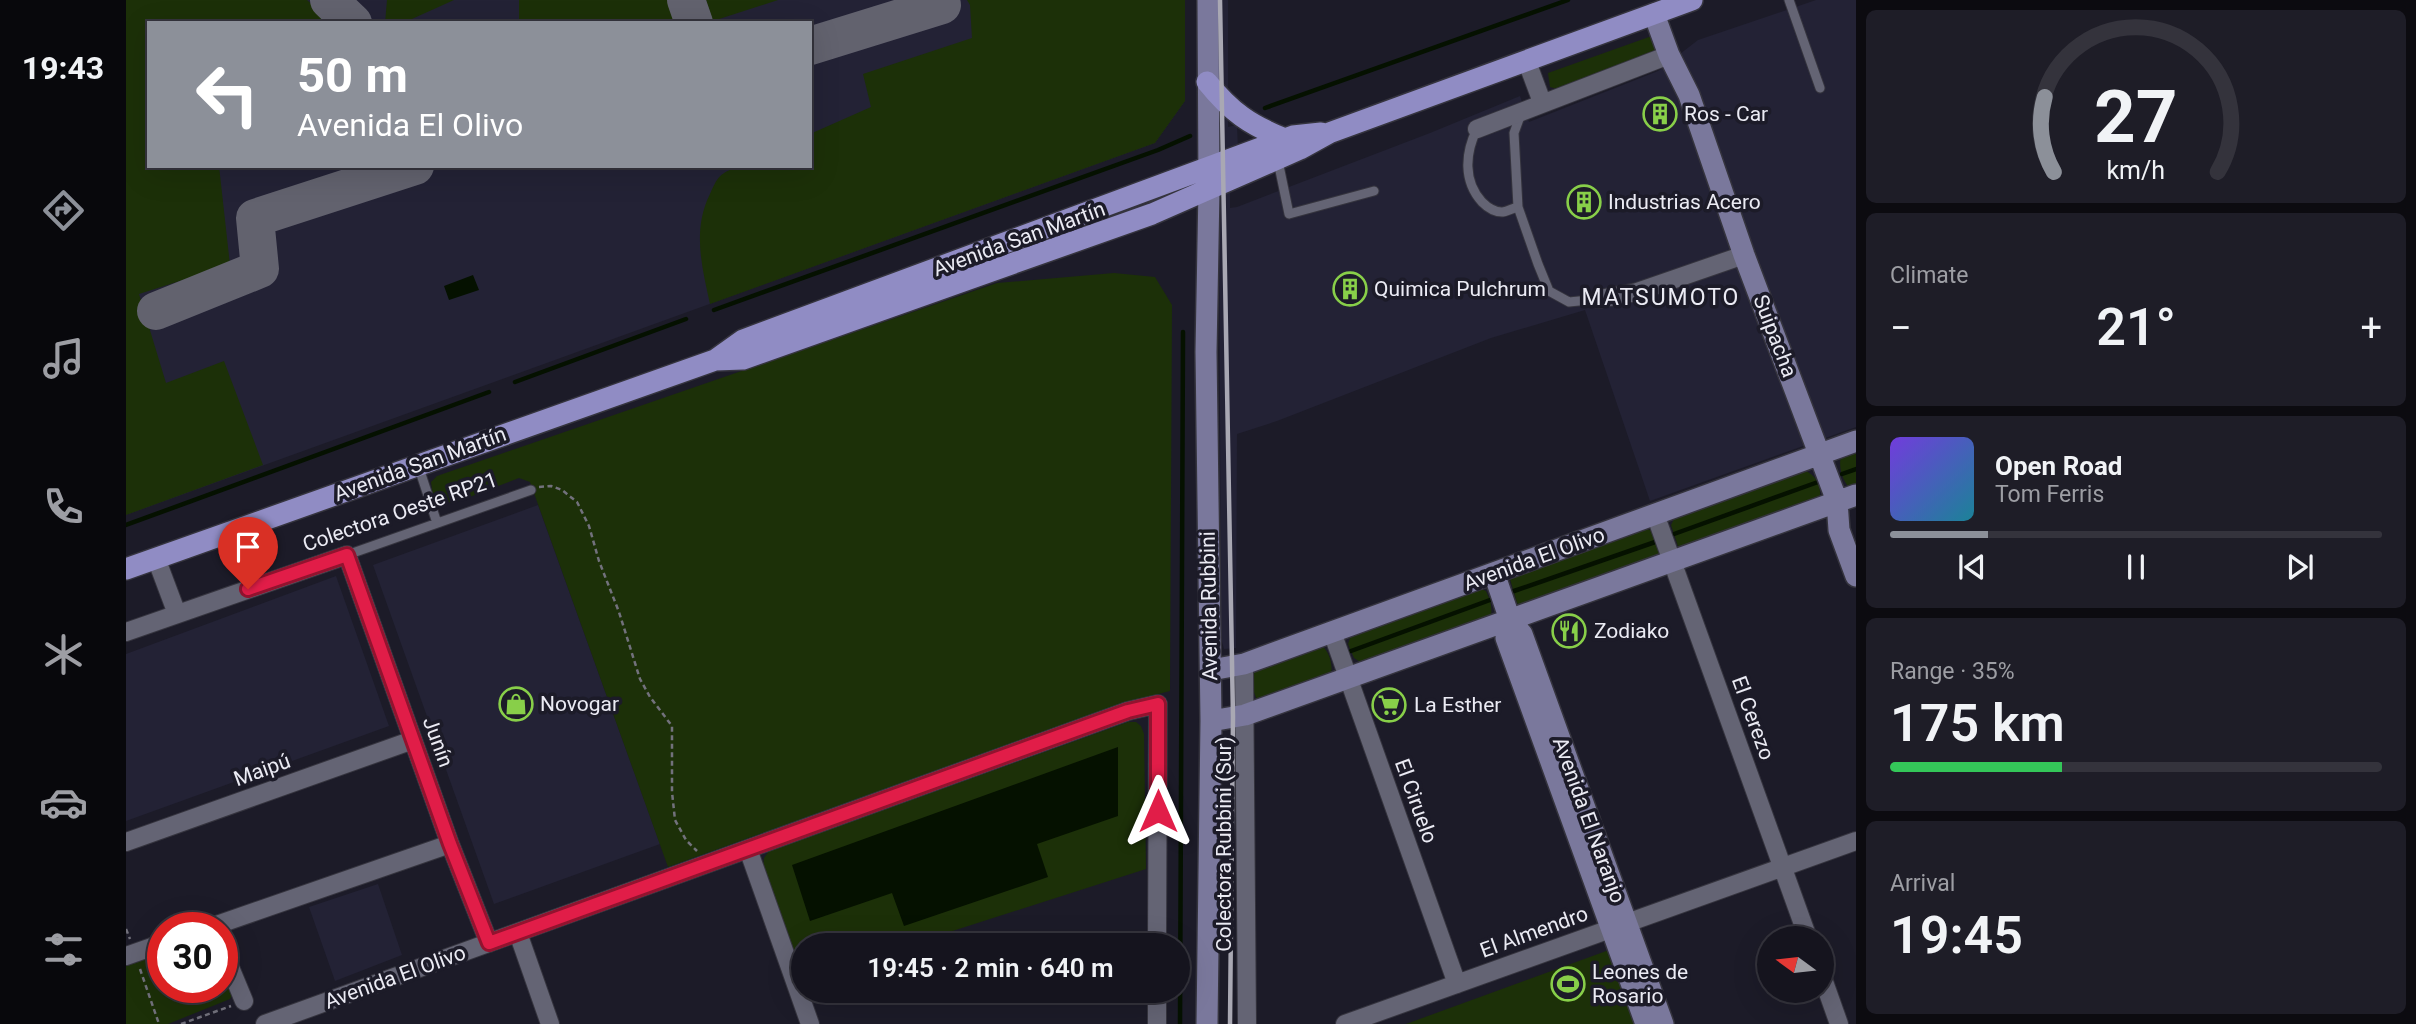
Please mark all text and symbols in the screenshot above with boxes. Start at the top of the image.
text: 50 m [297,47,408,104]
text: 19:43 [22,49,104,87]
icon: left [182,49,273,140]
text: 27 [2094,75,2178,161]
building icon: Ros - Car [1641,95,1679,133]
place label: Ros - Car [1684,102,1768,126]
text: Avenida El Olivo [297,106,523,144]
text: km/h [2107,156,2165,185]
building icon: Industrias Acero [1565,183,1603,221]
icon: directions [39,186,88,235]
place label: Industrias Acero [1608,190,1761,214]
street label: Avenida San Martín [930,197,1108,281]
text: Climate [1890,262,1969,289]
building icon: Quimica Pulchrum [1331,270,1369,308]
place label: Quimica Pulchrum [1374,277,1546,301]
district label: MATSUMOTO [1582,284,1740,311]
street label: Suipacha [1748,291,1802,381]
text: 21° [2096,297,2176,358]
text: − [1890,306,1912,350]
text: + [2360,306,2382,350]
icon: music [39,334,88,383]
street label: Avenida San Martín [331,422,509,506]
text: Open Road [1995,451,2123,481]
street label: Colectora Oeste RP21 [300,467,500,557]
text: Tom Ferris [1995,481,2104,508]
icon: phone [39,482,88,531]
pin [218,517,278,589]
street label: Avenida El Olivo [1460,522,1608,596]
icon: arrive [229,528,267,566]
street label: Avenida Rubbini [1196,531,1222,681]
icon: previous [1953,548,1991,586]
icon: pause [2117,548,2155,586]
icon: next [2281,548,2319,586]
restaurant icon: Zodiako [1550,612,1588,650]
place label: Zodiako [1594,619,1669,643]
icon: climate [39,630,88,679]
text: Range · 35% [1890,658,2015,685]
street label: El Cerezo [1727,673,1779,763]
shop icon: Novogar [497,685,535,723]
supermarket icon: La Esther [1370,686,1408,724]
place label: Novogar [540,692,619,716]
place label: La Esther [1414,693,1501,717]
text: 175 km [1890,693,2065,754]
street label: Junín [418,714,458,770]
street label: Avenida El Naranjo [1548,734,1630,906]
street label: Colectora Rubbini (Sur) [1212,736,1236,952]
street label: Maipú [231,749,293,791]
street label: El Ciruelo [1390,756,1442,846]
position arrow [1121,774,1195,848]
icon: car [39,778,88,827]
text: Arrival [1890,870,1955,897]
street label: El Almendro [1477,901,1591,963]
text: 19:45 [1890,905,2023,966]
speed limit sign: 30 [147,912,238,1003]
icon: filters [39,925,88,974]
north arrow [1757,926,1834,1003]
map controls [1757,926,1834,1003]
street label: Avenida El Olivo [321,940,469,1014]
text: 19:45 · 2 min · 640 m [867,953,1114,983]
place label: Leones de Rosario [1592,960,1688,1008]
sports icon: Leones de Rosario [1549,965,1587,1003]

